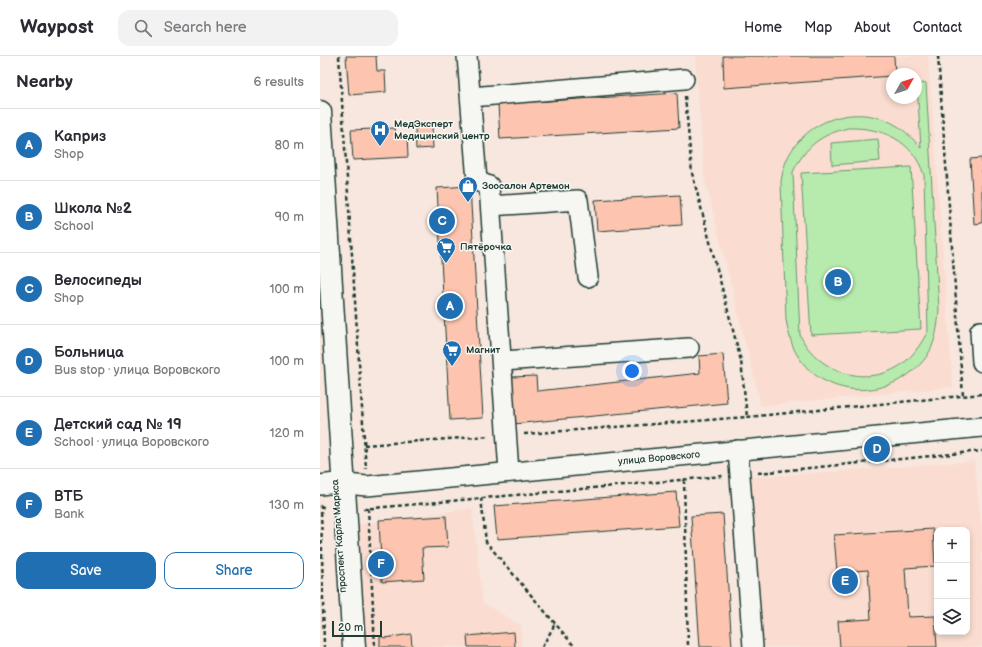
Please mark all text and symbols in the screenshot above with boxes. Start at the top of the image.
search box [118,10,398,46]
text: Waypost [20,16,94,39]
icon: search [132,17,154,39]
text: Search here [164,18,247,37]
text: Home [744,19,782,36]
text: Map [804,19,832,36]
text: About [854,19,891,36]
text: Contact [913,19,962,36]
north arrow [886,68,922,104]
text: Nearby [16,72,73,92]
text: 6 results [254,74,304,90]
place label: МедЭксперт Медицинский центр [394,118,490,142]
hospital icon: МедЭксперт Медицинский центр [369,119,391,147]
text: Каприз [54,127,106,146]
text: A [25,137,33,153]
text: 80 m [275,137,304,153]
text: Shop [54,146,84,162]
shop icon: Зоосалон Артемон [457,175,479,203]
place label: Зоосалон Артемон [482,180,570,192]
text: Школа №2 [54,199,132,218]
pin: C [429,206,455,236]
text: B [24,209,34,225]
text: 90 m [275,209,304,225]
text: School [54,218,94,234]
supermarket icon: Пятёрочка [435,236,457,264]
place label: Пятёрочка [460,241,512,253]
pin: B [825,267,851,297]
text: Велосипеды [54,271,142,290]
text: C [24,281,34,297]
text: 100 m [269,281,304,297]
text: Shop [54,290,84,306]
pin: A [437,291,463,321]
supermarket icon: Магнит [441,339,463,367]
text: Больница [54,343,124,362]
place label: Магнит [466,344,501,356]
text: D [24,353,34,369]
text: 100 m [269,353,304,369]
your location [622,361,642,381]
text: Bus stop · улица Воровского [54,362,220,378]
text: Детский сад № 19 [54,415,182,434]
text: E [25,425,33,441]
text: 120 m [269,425,304,441]
text: School · улица Воровского [54,434,209,450]
pin: D [864,434,890,464]
street label: улица Воровского [618,448,700,468]
street label: проспект Карла Маркса [329,479,349,593]
text: ВТБ [54,487,83,506]
text: F [25,497,33,513]
text: 130 m [269,497,304,513]
text: Bank [54,506,84,522]
map controls [934,527,970,635]
button: + [934,527,970,563]
pin: F [368,549,394,579]
button: Save [16,552,156,589]
button: Share [164,552,304,589]
button: − [934,563,970,599]
pin: E [832,566,858,596]
button: layers [934,599,970,635]
scale bar [332,619,382,638]
text: 20 m [338,621,363,634]

